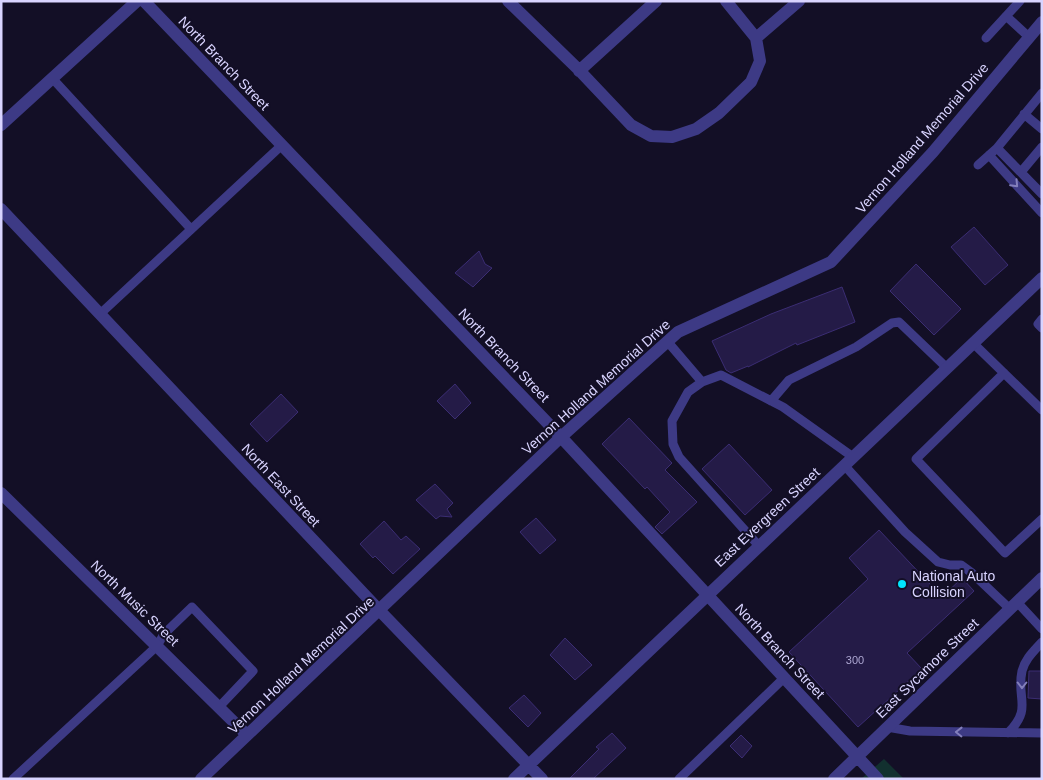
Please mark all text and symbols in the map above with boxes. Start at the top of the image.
street label: North Branch Street [175,13,273,113]
street label: Vernon Holland Memorial Drive [852,59,992,216]
one-way arrow [1009,178,1018,187]
street label: North Branch Street [455,305,553,405]
street label: Vernon Holland Memorial Drive [519,316,673,458]
street label: North East Street [239,440,324,530]
street label: East Evergreen Street [711,464,823,570]
street label: North Music Street [88,557,182,649]
place label: National Auto Collision [912,568,995,600]
marker: National Auto Collision [896,578,908,590]
street label: Vernon Holland Memorial Drive [225,593,377,737]
street label: North Branch Street [732,600,828,702]
street label: East Sycamore Street [872,615,982,721]
house number: 300 [846,654,864,666]
one-way arrow [1017,681,1027,689]
one-way arrow [955,727,962,737]

